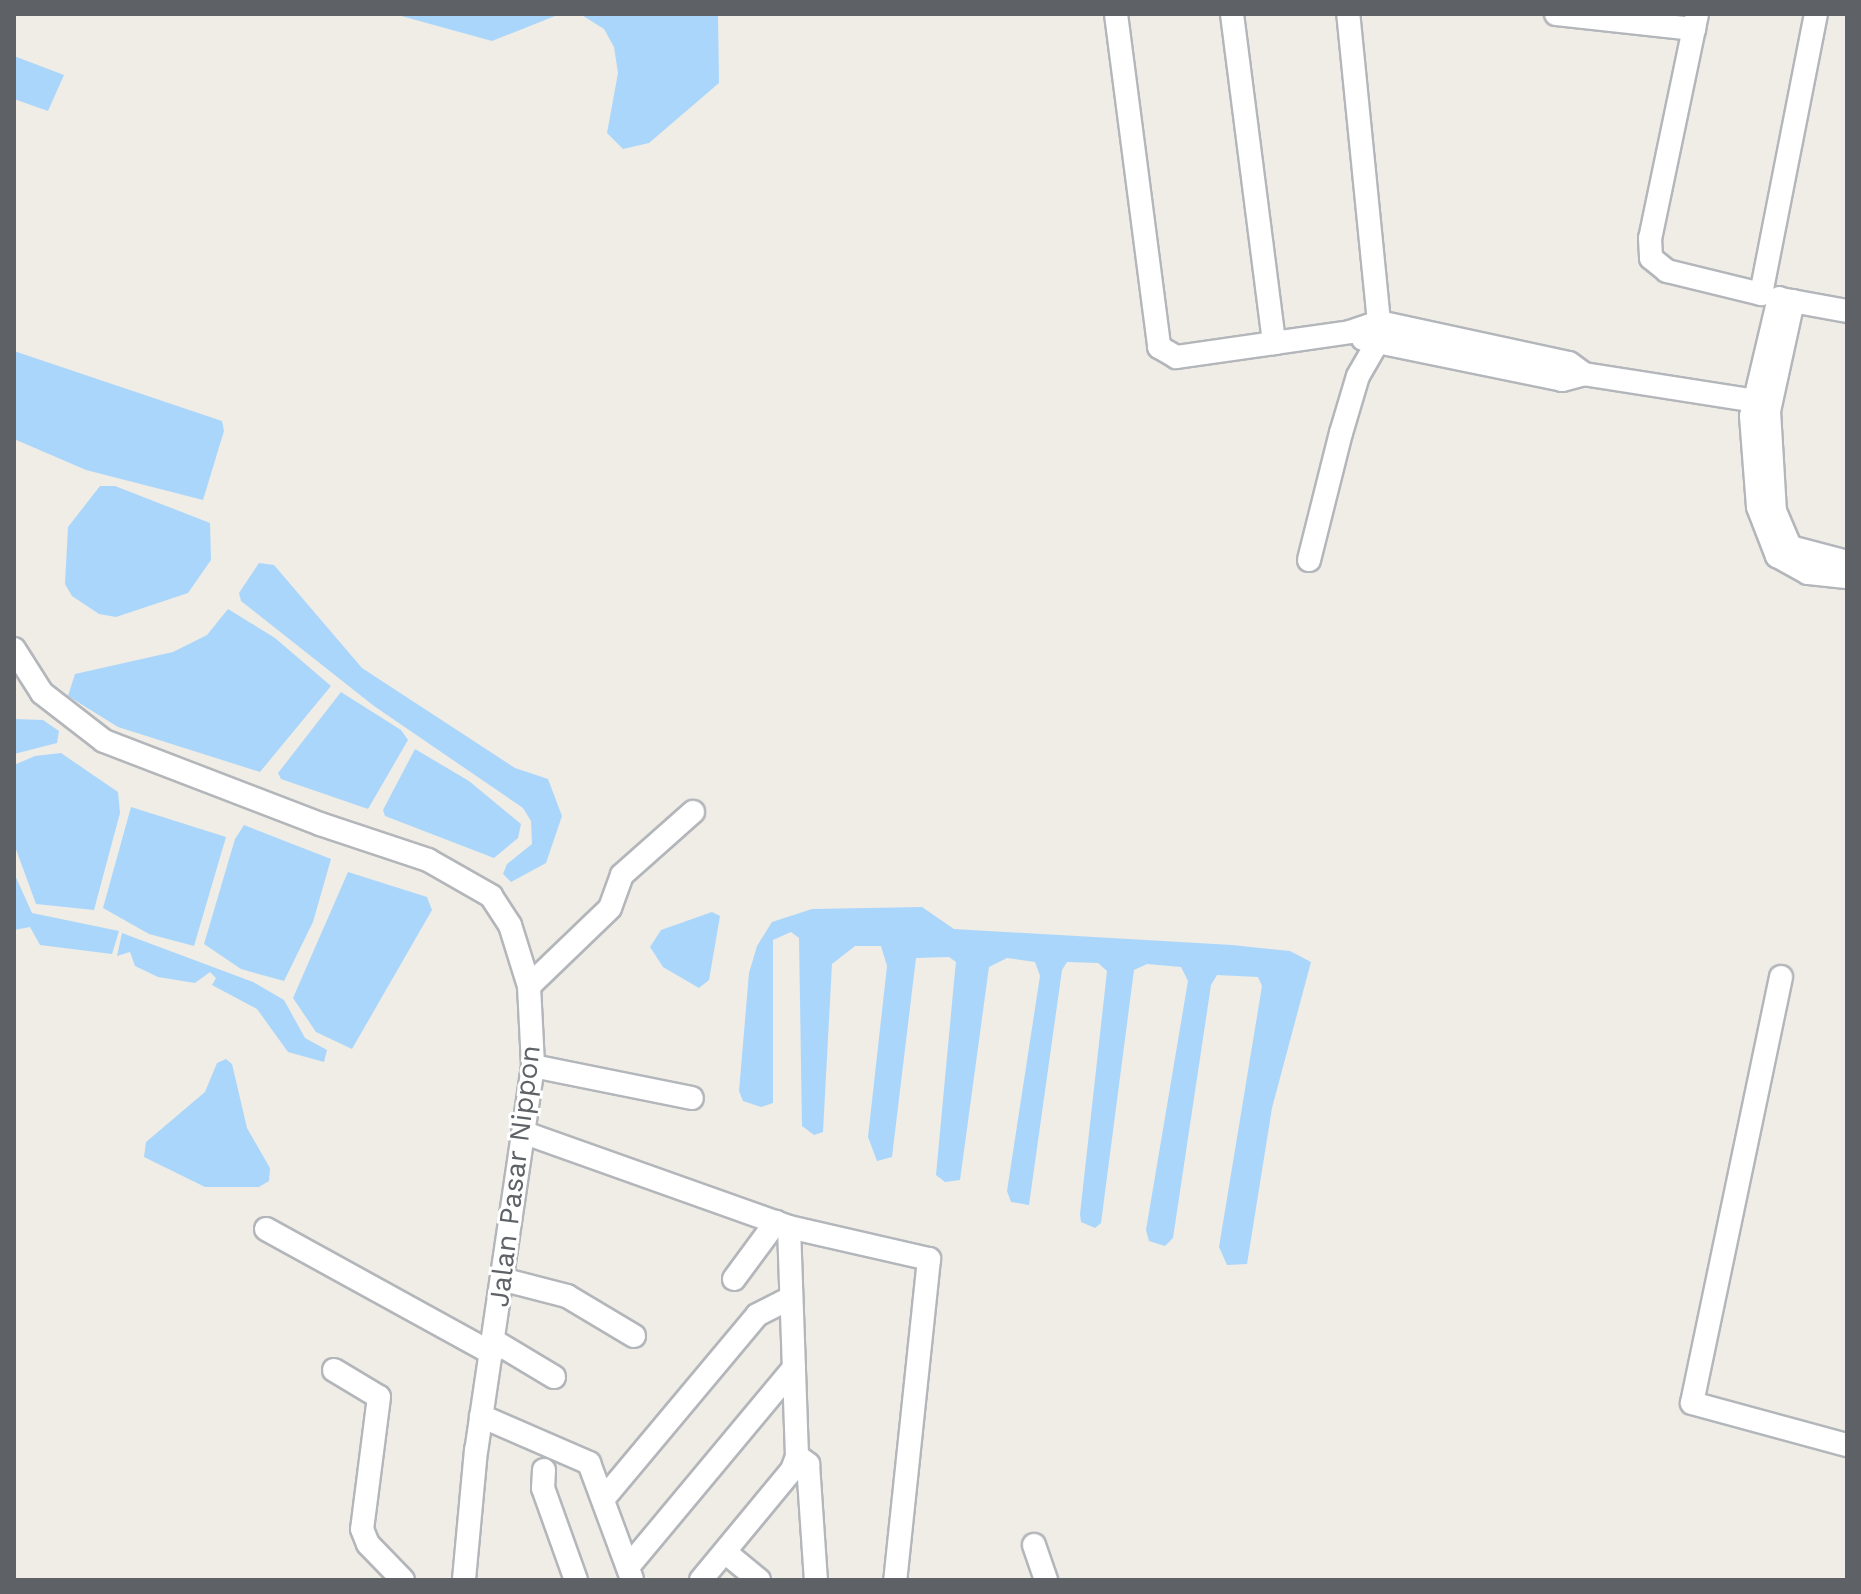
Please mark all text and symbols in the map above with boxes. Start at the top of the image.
street label: Jalan Pasar Nippon [482,1043,548,1309]

